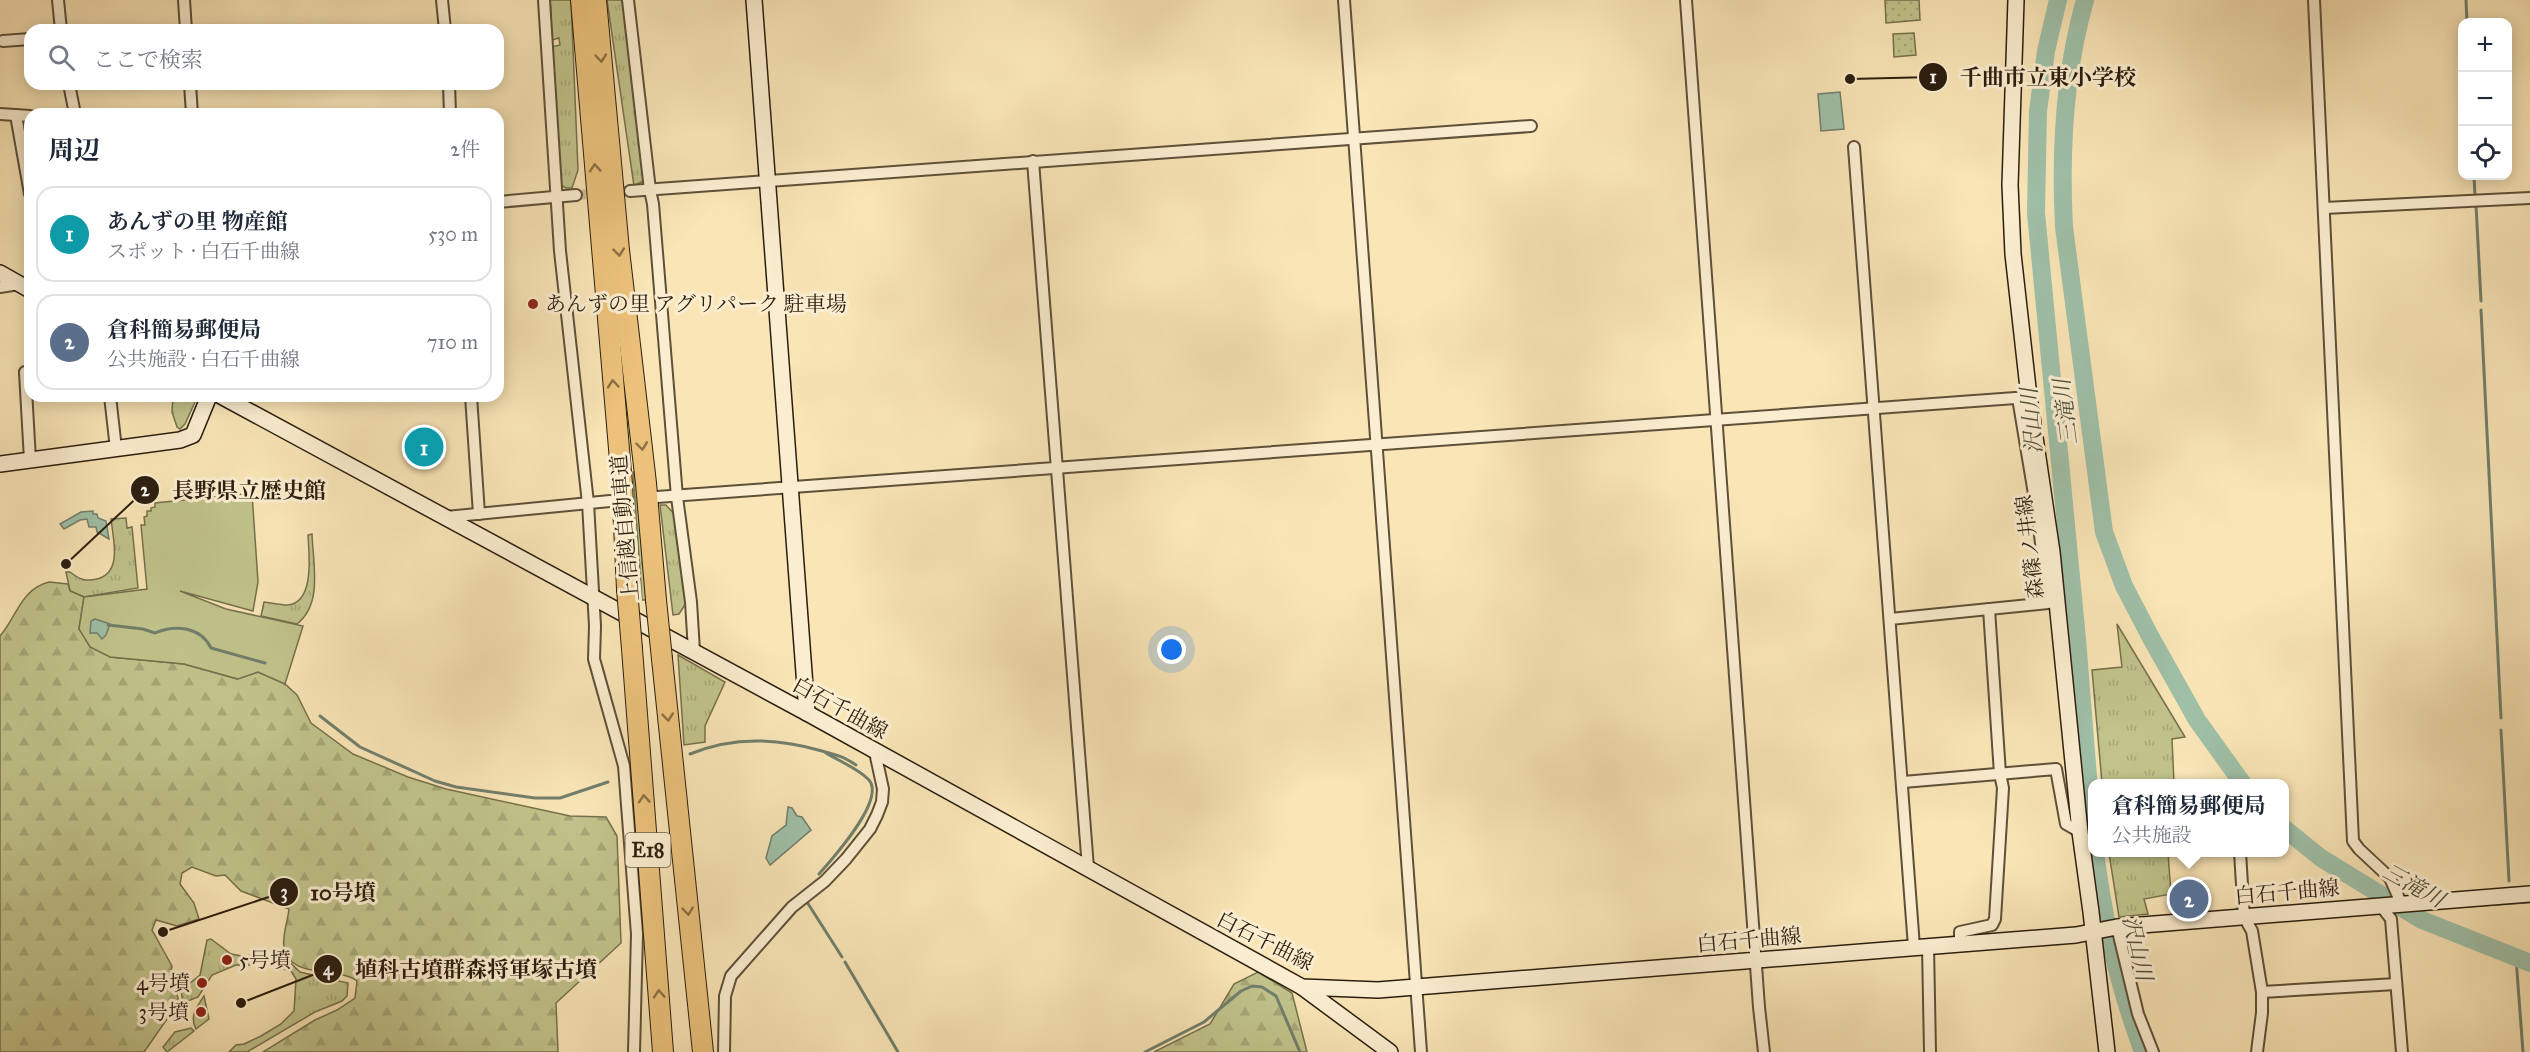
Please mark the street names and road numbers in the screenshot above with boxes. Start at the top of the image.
street label: 上信越自動車道 [606,454,644,602]
street label: 森篠ノ井線 [2011,493,2049,601]
street label: 白石千曲線 [788,671,892,745]
road number: E18 [626,833,670,867]
street label: 白石千曲線 [2234,874,2340,910]
street label: 白石千曲線 [1212,906,1318,976]
street label: 白石千曲線 [1696,922,1802,958]

